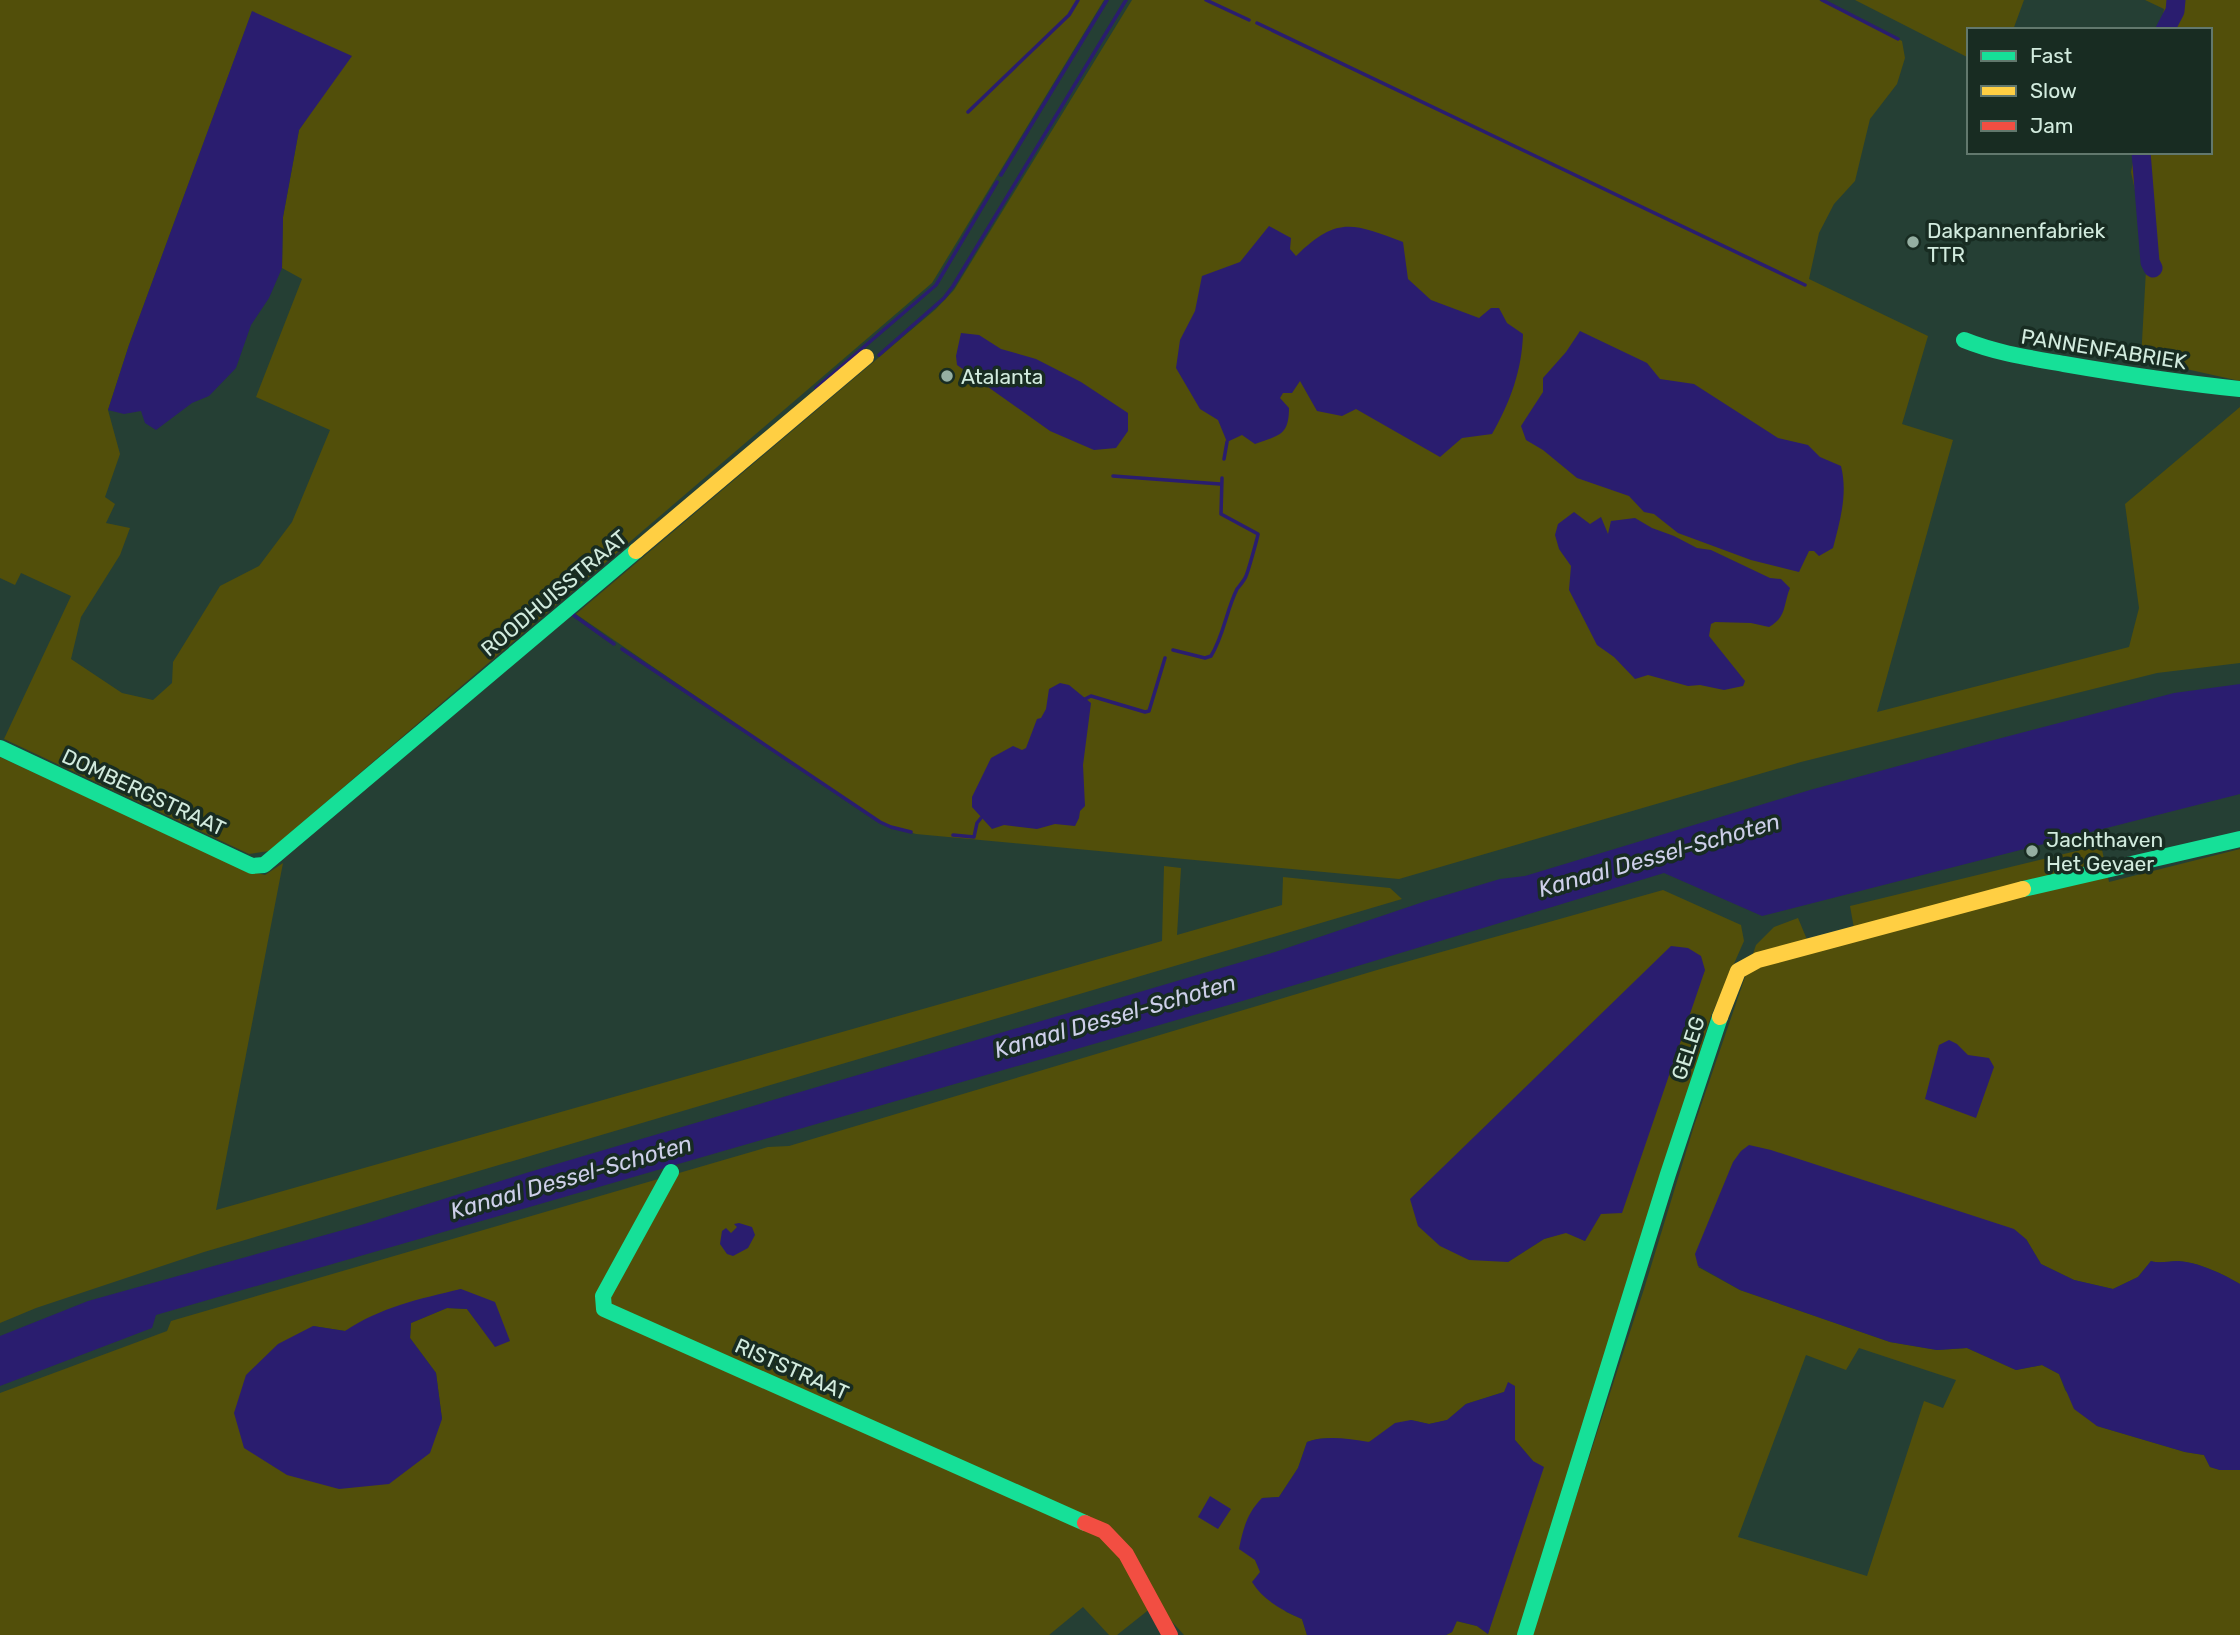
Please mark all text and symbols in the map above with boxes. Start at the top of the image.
legend [1967,28,2212,154]
text: Fast [2030,43,2072,68]
text: Slow [2030,78,2077,103]
text: Jam [2030,113,2074,138]
place label: Dakpannenfabriek TTR [1927,218,2106,267]
marker: Dakpannenfabriek TTR [1905,234,1921,250]
street label: PANNENFABRIEK [2019,324,2189,375]
place label: Atalanta [961,364,1043,389]
marker: Atalanta [939,368,955,384]
street label: ROODHUISSTRAAT [476,525,632,661]
street label: DOMBERGSTRAAT [58,743,230,841]
water label: Kanaal Dessel-Schoten [1535,807,1783,903]
place label: Jachthaven Het Gevaer [2046,827,2163,876]
marker: Jachthaven Het Gevaer [2024,843,2040,859]
water label: Kanaal Dessel-Schoten [991,968,1239,1064]
street label: GELEG [1666,1013,1710,1083]
water label: Kanaal Dessel-Schoten [447,1129,695,1225]
street label: RISTSTRAAT [731,1333,853,1405]

